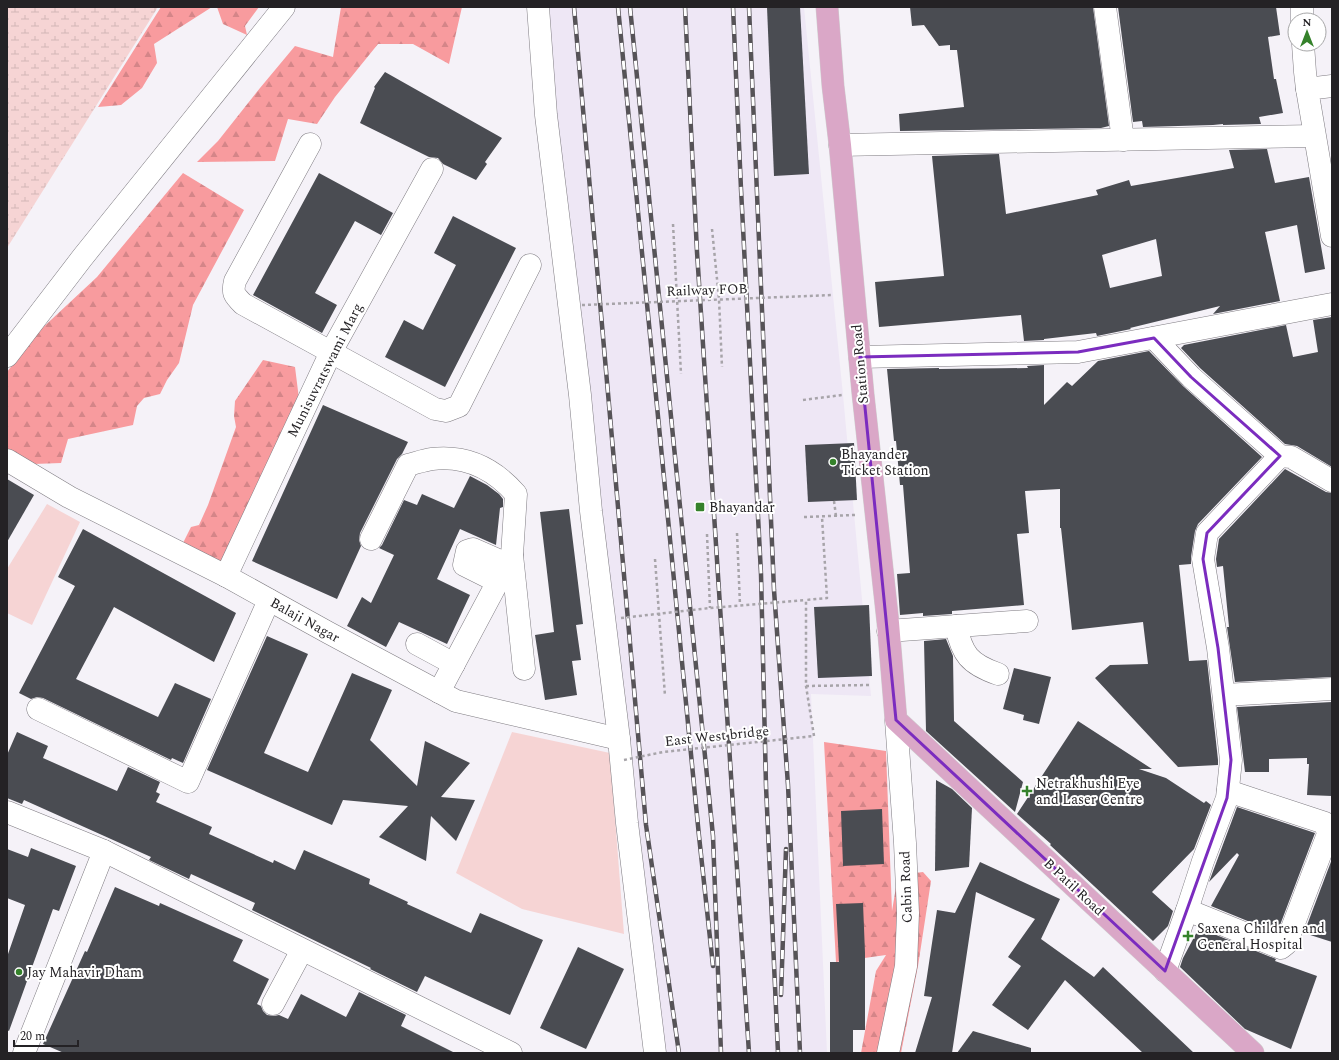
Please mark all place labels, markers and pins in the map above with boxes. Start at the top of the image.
place label: Bhayander Ticket Station [841,444,929,481]
marker: Bhayander Ticket Station [828,457,838,467]
place label: Bhayandar [709,497,775,518]
marker: Bhayandar [694,501,706,513]
place label: Netrakhushi Eye and Laser Centre [1036,773,1143,810]
marker: Netrakhushi Eye and Laser Centre [1021,785,1033,797]
place label: Saxena Children and General Hospital [1197,918,1325,955]
marker: Saxena Children and General Hospital [1182,930,1194,942]
place label: Jay Mahavir Dham [27,962,142,983]
marker: Jay Mahavir Dham [14,967,24,977]

